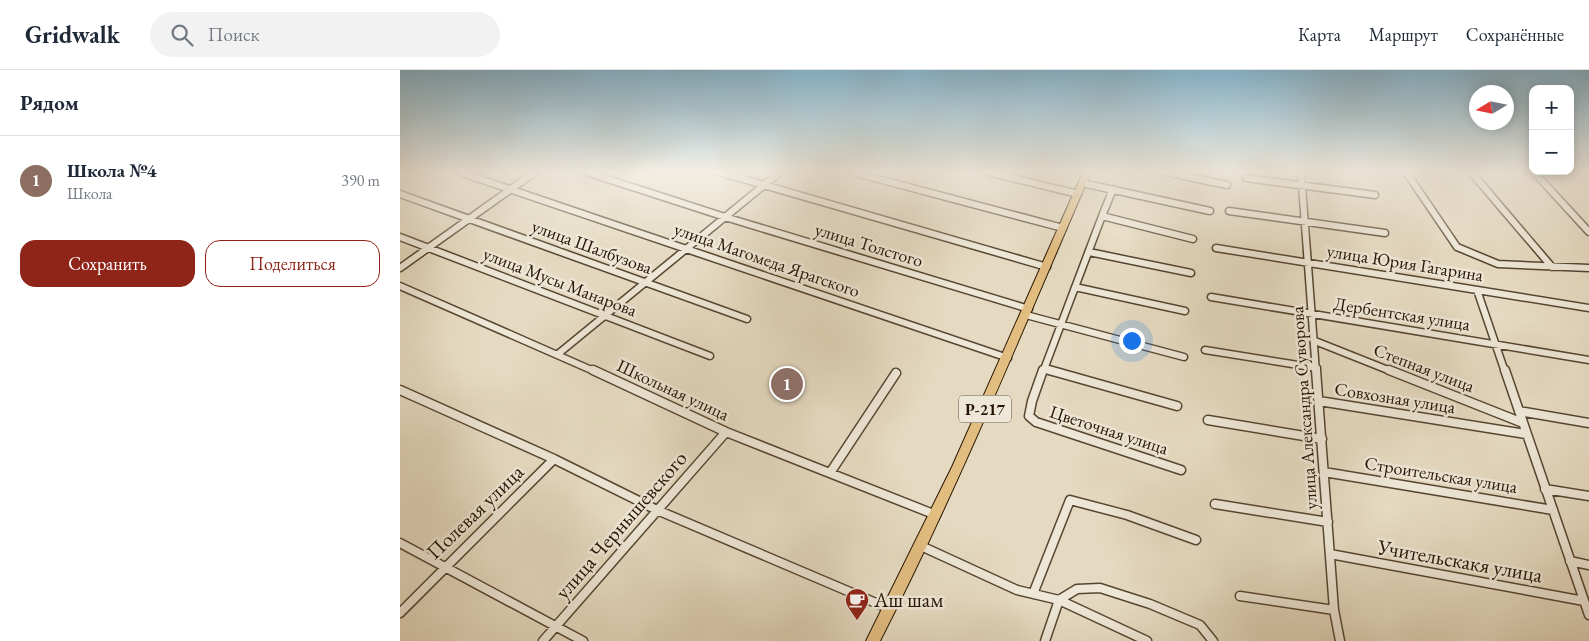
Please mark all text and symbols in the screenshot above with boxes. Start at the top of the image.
search box [150,12,500,57]
text: Gridwalk [25,19,120,50]
icon: search [168,21,196,49]
text: Поиск [208,22,260,47]
text: Карта [1298,23,1341,46]
text: Маршрут [1369,23,1438,46]
text: Сохранённые [1466,23,1564,46]
north arrow [1469,85,1514,130]
map controls [1529,85,1574,175]
button: + [1529,85,1574,130]
text: Рядом [20,89,79,116]
button: − [1529,130,1574,175]
text: Школа №4 [67,158,157,183]
text: 1 [32,170,40,191]
text: 390 m [341,170,380,191]
text: Школа [67,183,112,204]
street label: улица Шалбузова [529,214,656,279]
street label: улица Магомеда Ярагского [671,217,863,302]
street label: улица Толстого [812,217,926,272]
street label: улица Юрия Гагарина [1325,239,1486,286]
button: Сохранить [20,240,195,287]
button: Поделиться [205,240,380,287]
street label: улица Мусы Манарова [480,242,641,322]
street label: Дербентская улица [1332,291,1473,336]
street label: улица Александра Суворова [1285,305,1322,511]
your location [1119,328,1145,354]
street label: Степная улица [1370,338,1479,398]
street label: Школьная улица [613,354,734,426]
pin: 1 [771,365,803,403]
street label: Совхозная улица [1333,377,1458,419]
road number: Р-217 [959,396,1011,422]
street label: Цветочная улица [1047,400,1172,460]
street label: улица Чернышевского [549,445,692,604]
street label: Строительская улица [1363,451,1520,498]
street label: Полевая улица [420,458,530,565]
street label: Учительскакя улица [1375,533,1545,588]
place label: Аш шам [873,586,943,613]
cafe icon: Аш шам [844,587,870,621]

